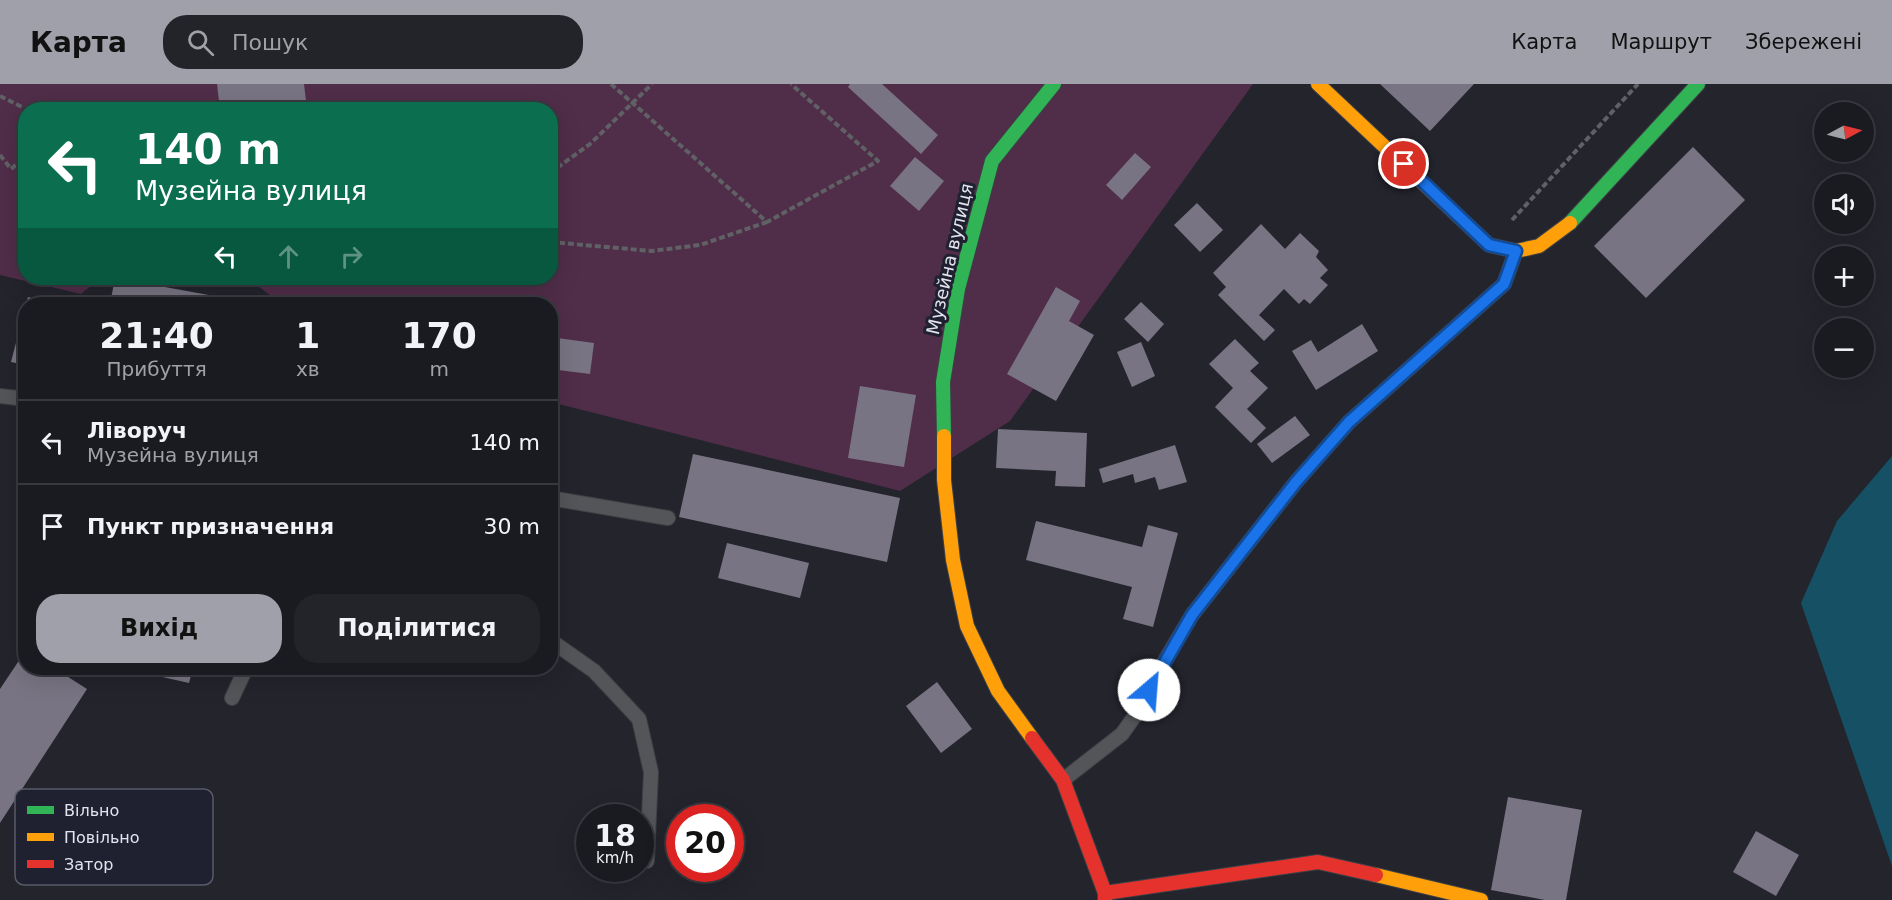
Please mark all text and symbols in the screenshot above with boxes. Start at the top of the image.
search box [163,15,583,69]
text: Карта [30,26,127,59]
icon: search [184,26,217,59]
text: Пошук [232,30,308,55]
text: Карта [1511,30,1577,54]
text: Маршрут [1610,30,1712,54]
text: Збережені [1745,30,1862,54]
north arrow [1814,102,1874,162]
map controls [1814,102,1874,378]
text: 140 m [135,125,281,174]
icon: left [36,126,114,204]
pin [1378,138,1429,189]
icon: arrive [1387,147,1420,180]
button: sound [1814,174,1874,234]
text: Музейна вулиця [135,175,367,206]
street label: Музейна вулиця [922,181,977,337]
icon: left [209,240,242,273]
icon: ahead [272,240,305,273]
icon: right [335,240,368,273]
button: + [1814,246,1874,306]
text: 21:40 [99,315,214,356]
text: 1 [295,315,320,356]
text: 170 [402,315,477,356]
button: − [1814,318,1874,378]
text: Прибуття [106,357,207,381]
text: хв [296,357,320,381]
text: m [429,357,449,381]
text: Ліворуч [87,418,187,443]
icon: left [36,426,69,459]
text: 140 m [470,430,540,455]
text: Музейна вулиця [87,443,259,467]
icon: arrive [36,510,69,543]
text: Пункт призначення [87,514,334,539]
text: 30 m [484,514,540,539]
button: Вихід [36,594,282,663]
button: Поділитися [294,594,540,663]
position arrow [1117,658,1181,722]
legend [15,789,213,885]
text: Вільно [64,801,119,820]
speed limit sign: 20 [666,804,744,882]
text: 18 [594,818,636,853]
text: Повільно [64,828,140,847]
text: km/h [596,849,634,867]
text: Затор [64,855,113,874]

